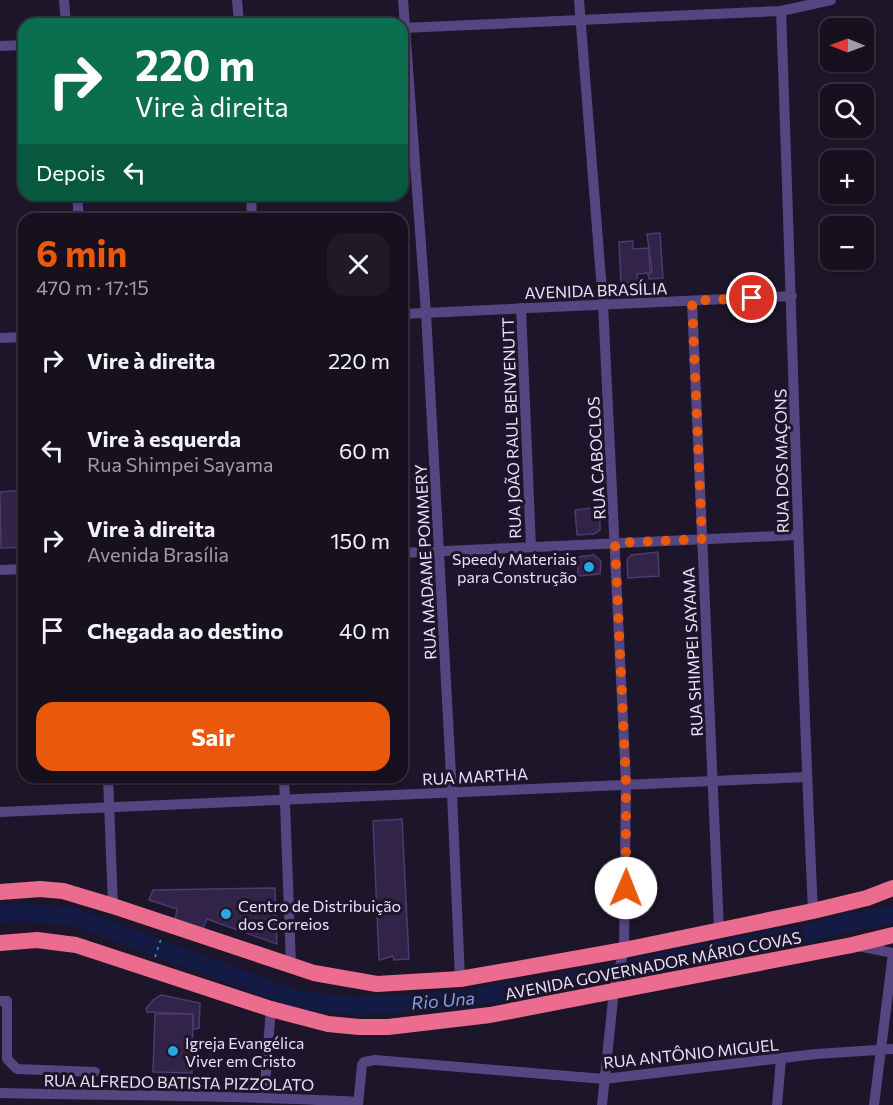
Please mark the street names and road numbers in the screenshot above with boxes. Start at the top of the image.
street label: AVENIDA BRASÍLIA [524,278,668,302]
street label: RUA JOÃO RAUL BENVENUTT [498,317,524,539]
street label: RUA DOS MAÇONS [770,389,792,533]
street label: RUA CABOCLOS [583,396,609,520]
street label: RUA MADAME POMMERY [410,463,440,660]
street label: RUA SHIMPEI SAYAMA [678,567,706,737]
street label: RUA MARTHA [422,764,528,788]
street label: AVENIDA GOVERNADOR MÁRIO COVAS [503,927,803,1003]
street label: RUA ANTÔNIO MIGUEL [602,1034,780,1072]
street label: RUA ALFREDO BATISTA PIZZOLATO [44,1070,314,1094]

